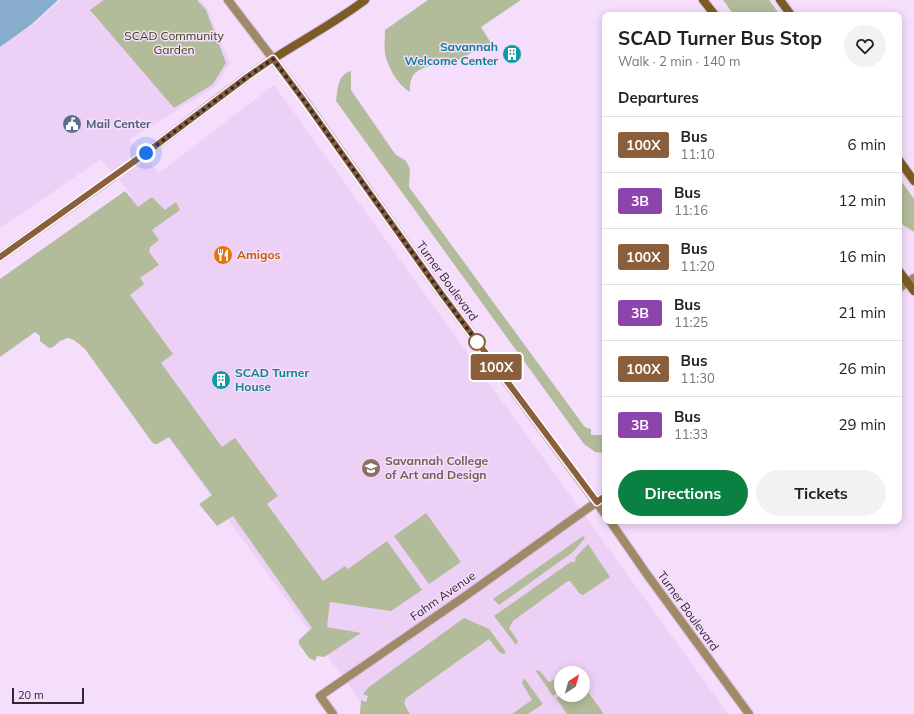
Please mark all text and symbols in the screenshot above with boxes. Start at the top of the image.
button: heart [844,25,886,67]
text: SCAD Turner Bus Stop [618,26,822,50]
park label: SCAD Community Garden [124,28,224,57]
place label: Savannah Welcome Center [405,39,498,68]
building icon: Savannah Welcome Center [501,43,523,65]
text: Walk · 2 min · 140 m [618,53,740,69]
text: Departures [618,88,699,107]
public building icon: Mail Center [61,113,83,135]
place label: Mail Center [86,116,151,131]
text: Bus [681,127,707,146]
text: 6 min [848,135,886,154]
text: 100X [626,136,661,154]
your location [136,143,156,163]
text: 11:10 [681,146,715,162]
text: Bus [674,183,701,202]
text: 12 min [839,191,886,210]
text: 3B [631,192,649,210]
text: 11:16 [674,202,708,218]
street label: Turner Boulevard [413,238,481,323]
text: Bus [681,239,707,258]
restaurant icon: Amigos [212,244,234,266]
place label: Amigos [237,247,281,262]
text: 16 min [839,247,886,266]
text: 100X [626,248,661,266]
text: 11:20 [681,258,715,274]
text: Bus [674,295,701,314]
text: 21 min [839,303,886,322]
text: 3B [631,304,649,322]
text: 11:25 [674,314,708,330]
unlabelled marker [468,333,486,351]
text: Bus [681,351,707,370]
line badge: 100X [468,354,524,380]
text: 100X [479,358,513,376]
text: 26 min [839,359,886,378]
text: 100X [626,360,661,378]
place label: SCAD Turner House [235,365,309,394]
building icon: SCAD Turner House [210,369,232,391]
text: 11:30 [681,370,715,386]
text: Bus [674,407,701,426]
text: 29 min [839,415,886,434]
text: 3B [631,416,649,434]
text: 11:33 [674,426,708,442]
place label: Savannah College of Art and Design [385,453,489,482]
school or university icon: Savannah College of Art and Design [360,457,382,479]
button: Directions [618,470,748,516]
button: Tickets [756,470,886,516]
street label: Fahm Avenue [407,568,478,624]
street label: Turner Boulevard [654,568,722,653]
north arrow [554,666,590,702]
map controls [554,666,590,702]
scale bar [12,686,84,705]
text: 20 m [18,688,44,702]

